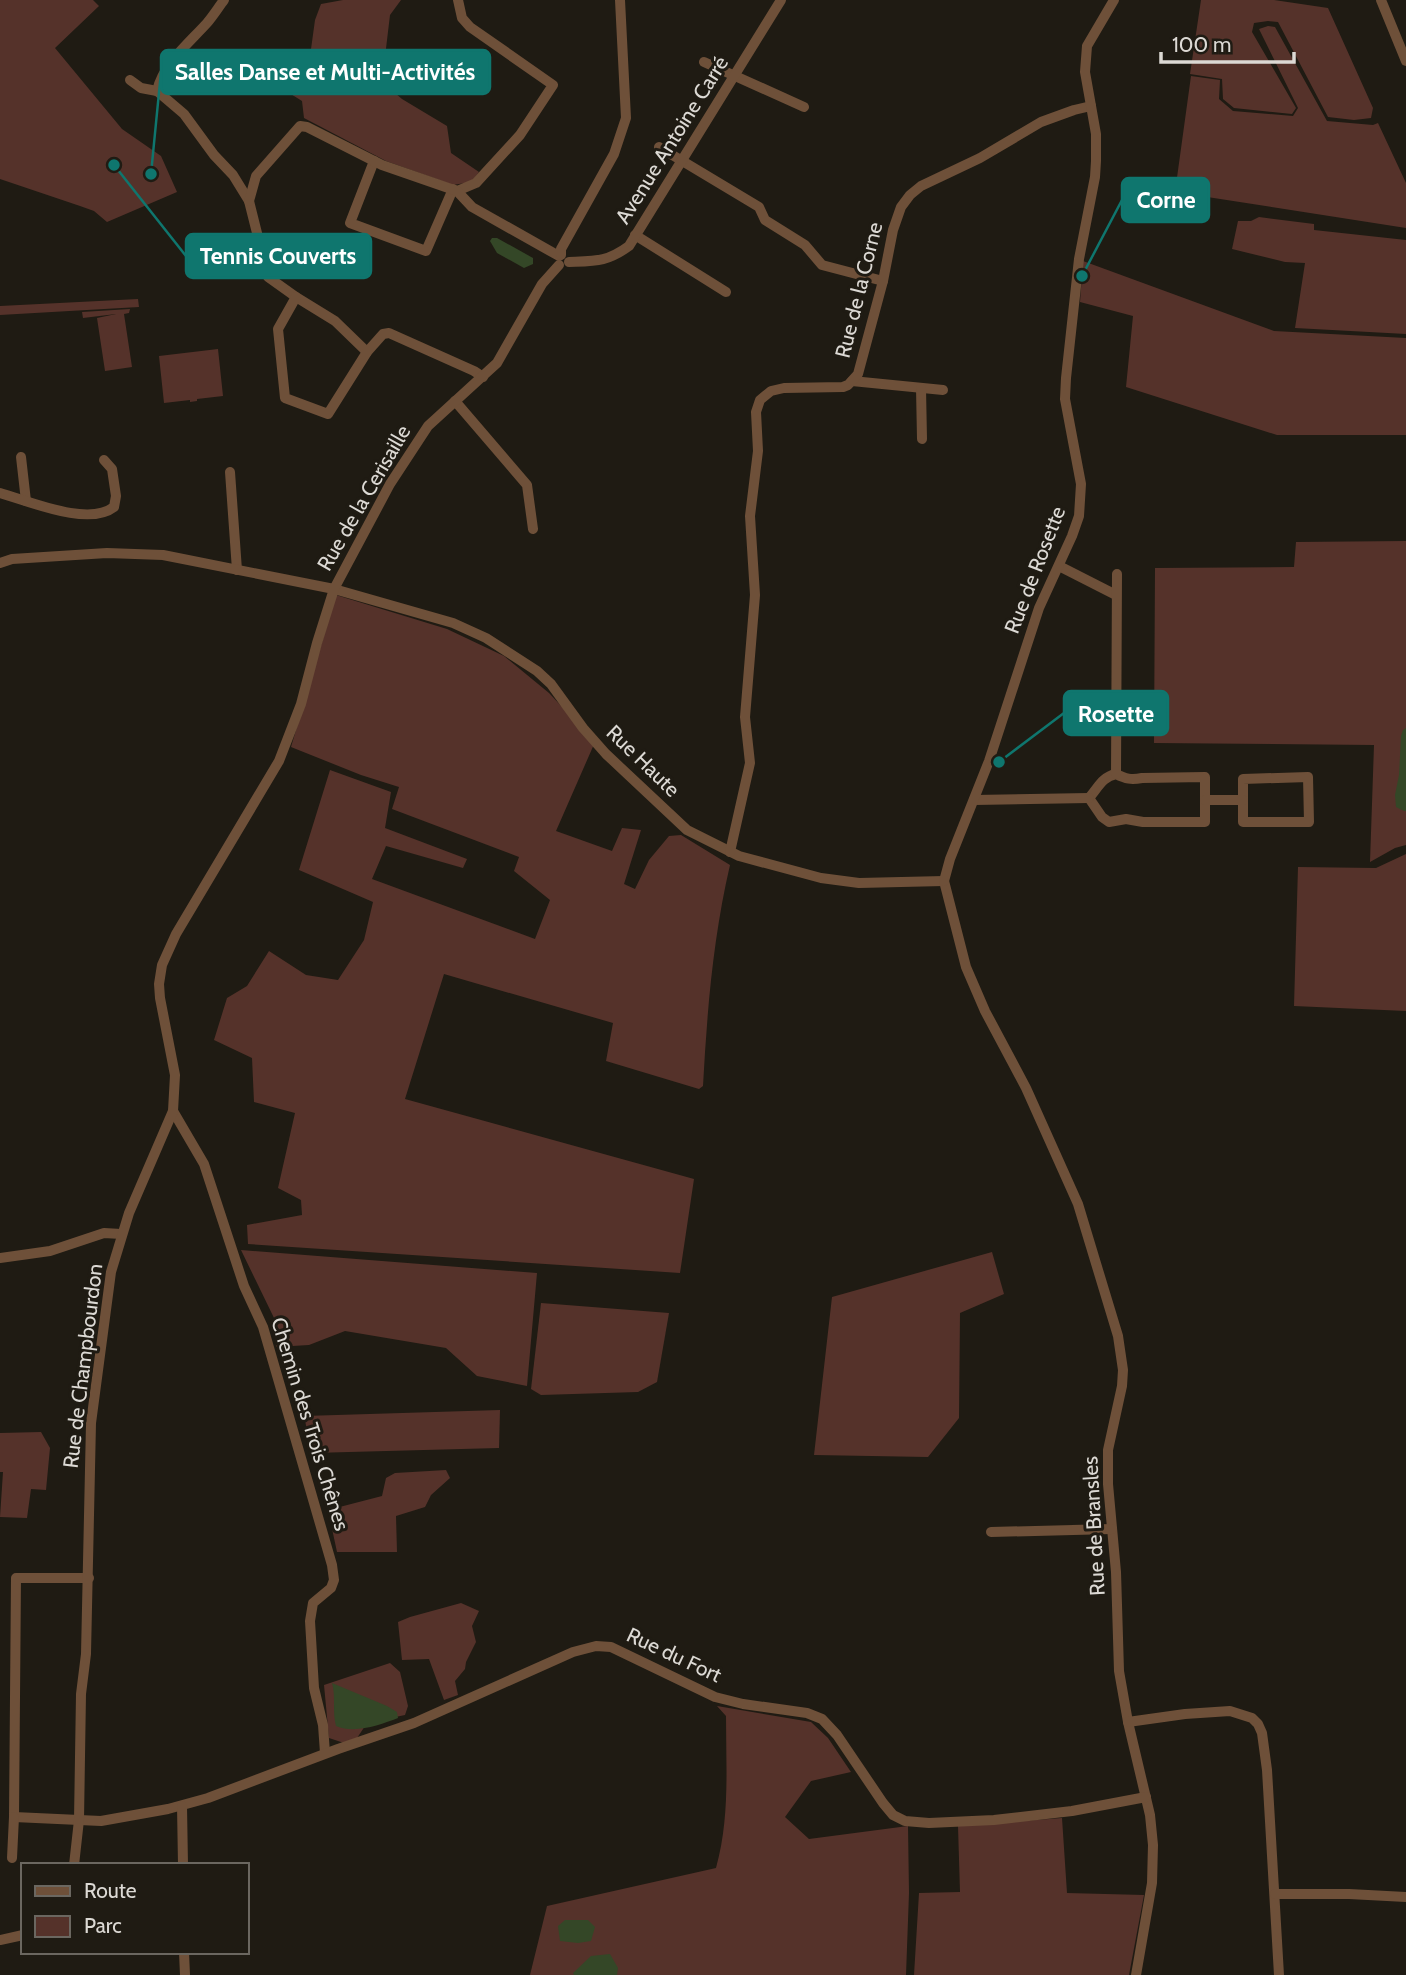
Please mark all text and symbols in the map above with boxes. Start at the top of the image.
scale bar [1161,21,1294,65]
text: 100 m [1172,32,1231,57]
callout: Salles Danse et Multi-Activités [161,50,490,94]
street label: Avenue Antoine Carré [610,51,733,228]
text: Salles Danse et Multi-Activités [175,58,476,86]
callout: Corne [1122,178,1209,222]
text: Corne [1136,186,1196,214]
street label: Rue de la Corne [830,219,888,360]
callout: Tennis Couverts [186,234,371,278]
text: Tennis Couverts [200,242,357,270]
street label: Rue de la Cerisaille [312,420,416,575]
street label: Rue de Rosette [999,503,1070,637]
callout: Rosette [1064,691,1168,735]
text: Rosette [1078,700,1154,728]
street label: Rue Haute [601,720,685,802]
street label: Rue de Champbourdon [58,1262,107,1470]
street label: Chemin des Trois Chênes [266,1314,355,1534]
street label: Rue de Bransles [1077,1455,1110,1596]
street label: Rue du Fort [623,1622,726,1687]
legend [21,1863,248,1954]
text: Route [84,1878,137,1903]
text: Parc [84,1913,122,1938]

